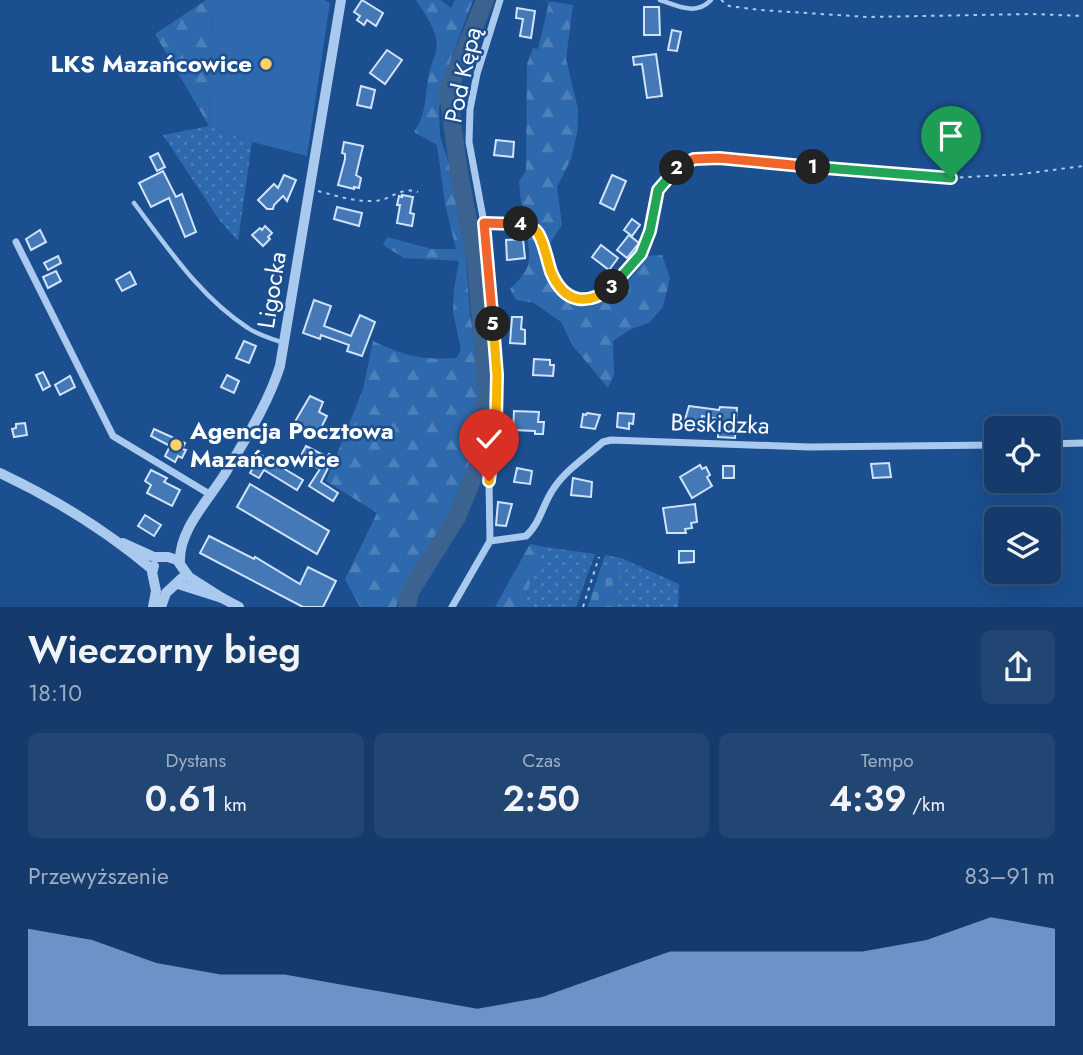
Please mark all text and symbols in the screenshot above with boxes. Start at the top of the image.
street label: Pod Kępą [435,23,490,126]
place label: LKS Mazańcowice [51,46,252,81]
marker: LKS Mazańcowice [258,56,274,72]
pin [921,106,981,178]
icon: arrive [932,117,970,155]
pin: 2 [660,150,694,186]
pin: 1 [796,150,830,184]
text: 1 [808,153,817,180]
text: 2 [670,154,683,181]
pin: 4 [504,206,538,242]
text: 4 [514,210,527,237]
street label: Ligocka [248,249,295,331]
pin: 3 [594,270,630,304]
text: 3 [606,273,617,300]
pin: 5 [476,306,510,342]
text: 5 [486,310,499,337]
street label: Beskidzka [670,404,770,443]
pin [459,409,519,481]
place label: Agencja Pocztowa Mazańcowice [189,413,394,476]
map controls [984,416,1061,584]
button: locate [984,416,1061,493]
icon: check [470,420,508,458]
marker: Agencja Pocztowa Mazańcowice [168,437,184,453]
button: layers [984,507,1061,584]
text: Wieczorny bieg [28,622,301,677]
button: share [981,630,1055,704]
text: 18:10 [28,676,82,710]
text: Dystans [166,747,226,774]
text: Czas [522,747,561,774]
text: Tempo [861,747,914,774]
text: 0.61 [145,774,218,824]
text: 2:50 [503,774,580,824]
text: 4:39 [829,774,907,824]
text: km [218,791,247,818]
text: /km [907,791,945,818]
text: Przewyższenie [28,859,169,893]
text: 83–91 m [964,859,1055,893]

